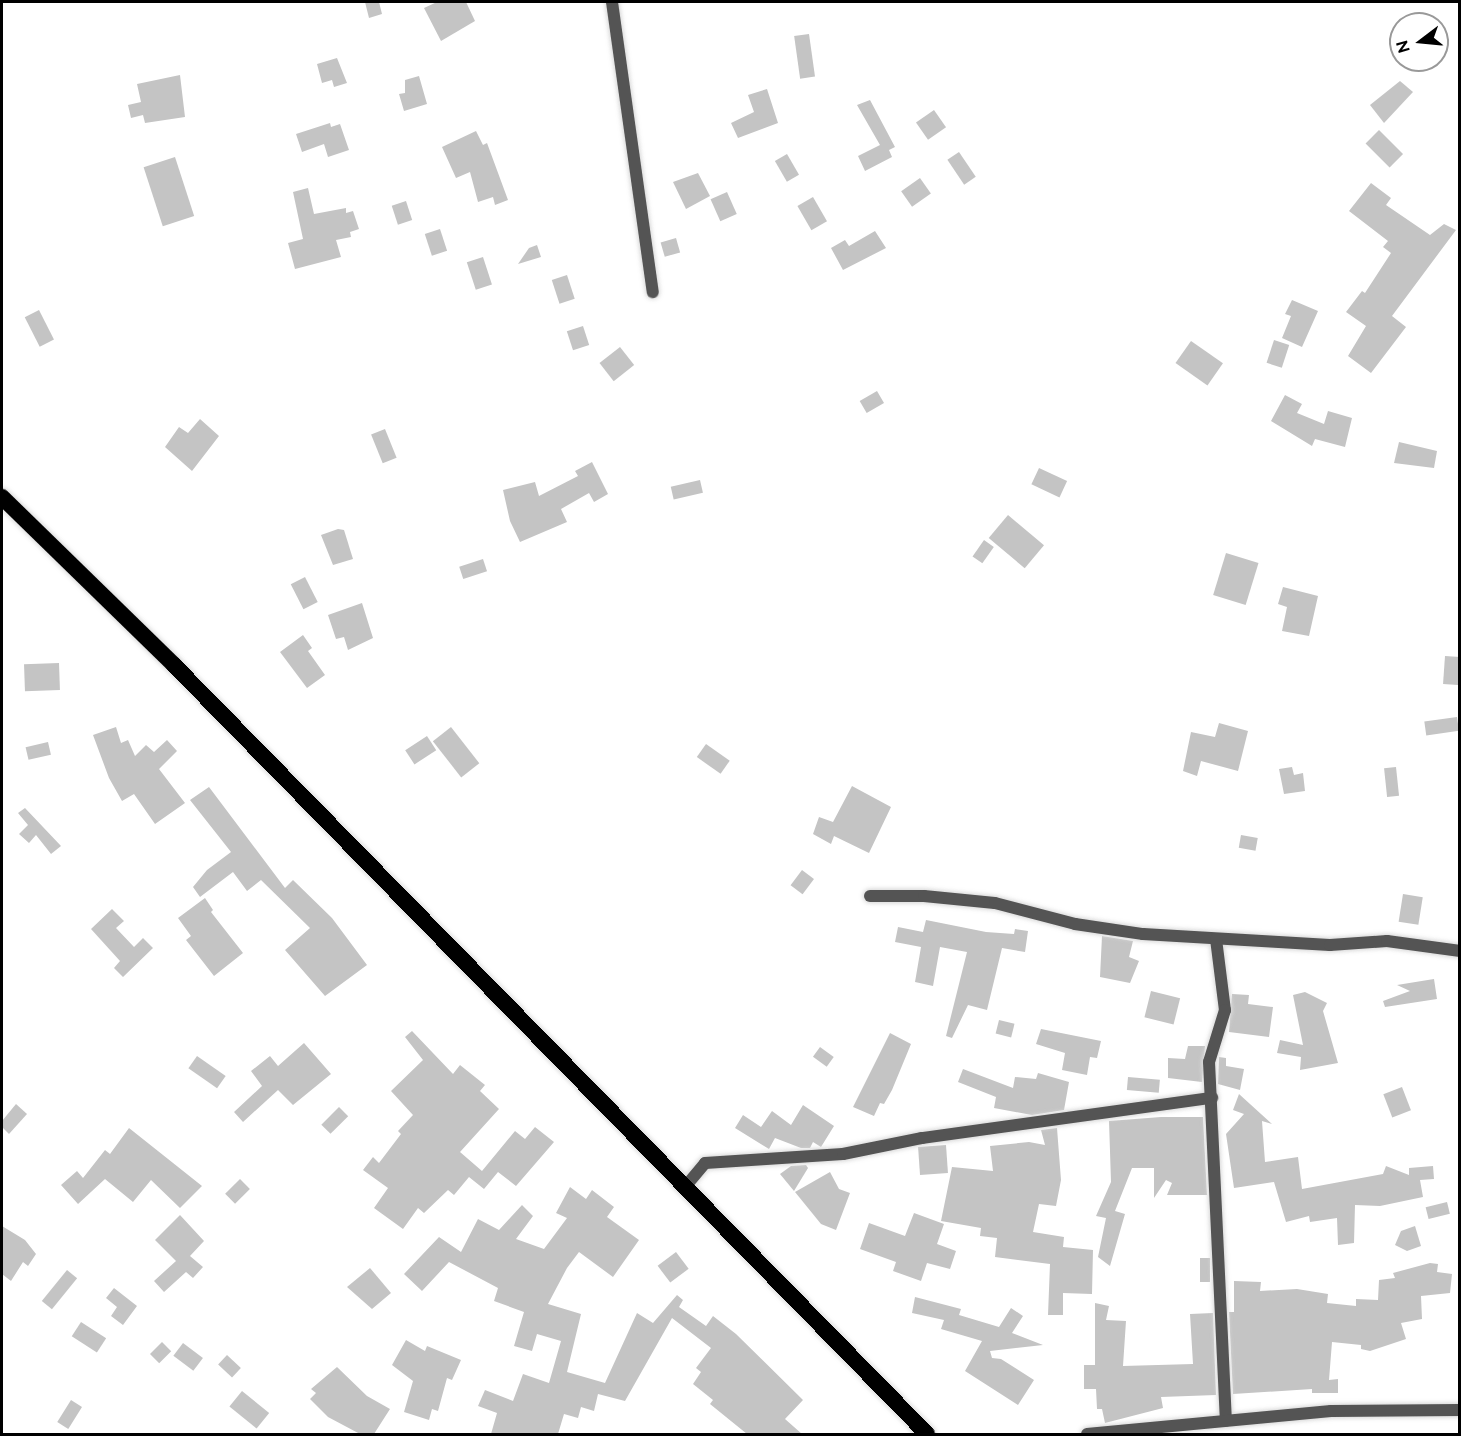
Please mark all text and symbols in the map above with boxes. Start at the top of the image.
north arrow [1389,12,1449,72]
text: N [1392,38,1414,55]

